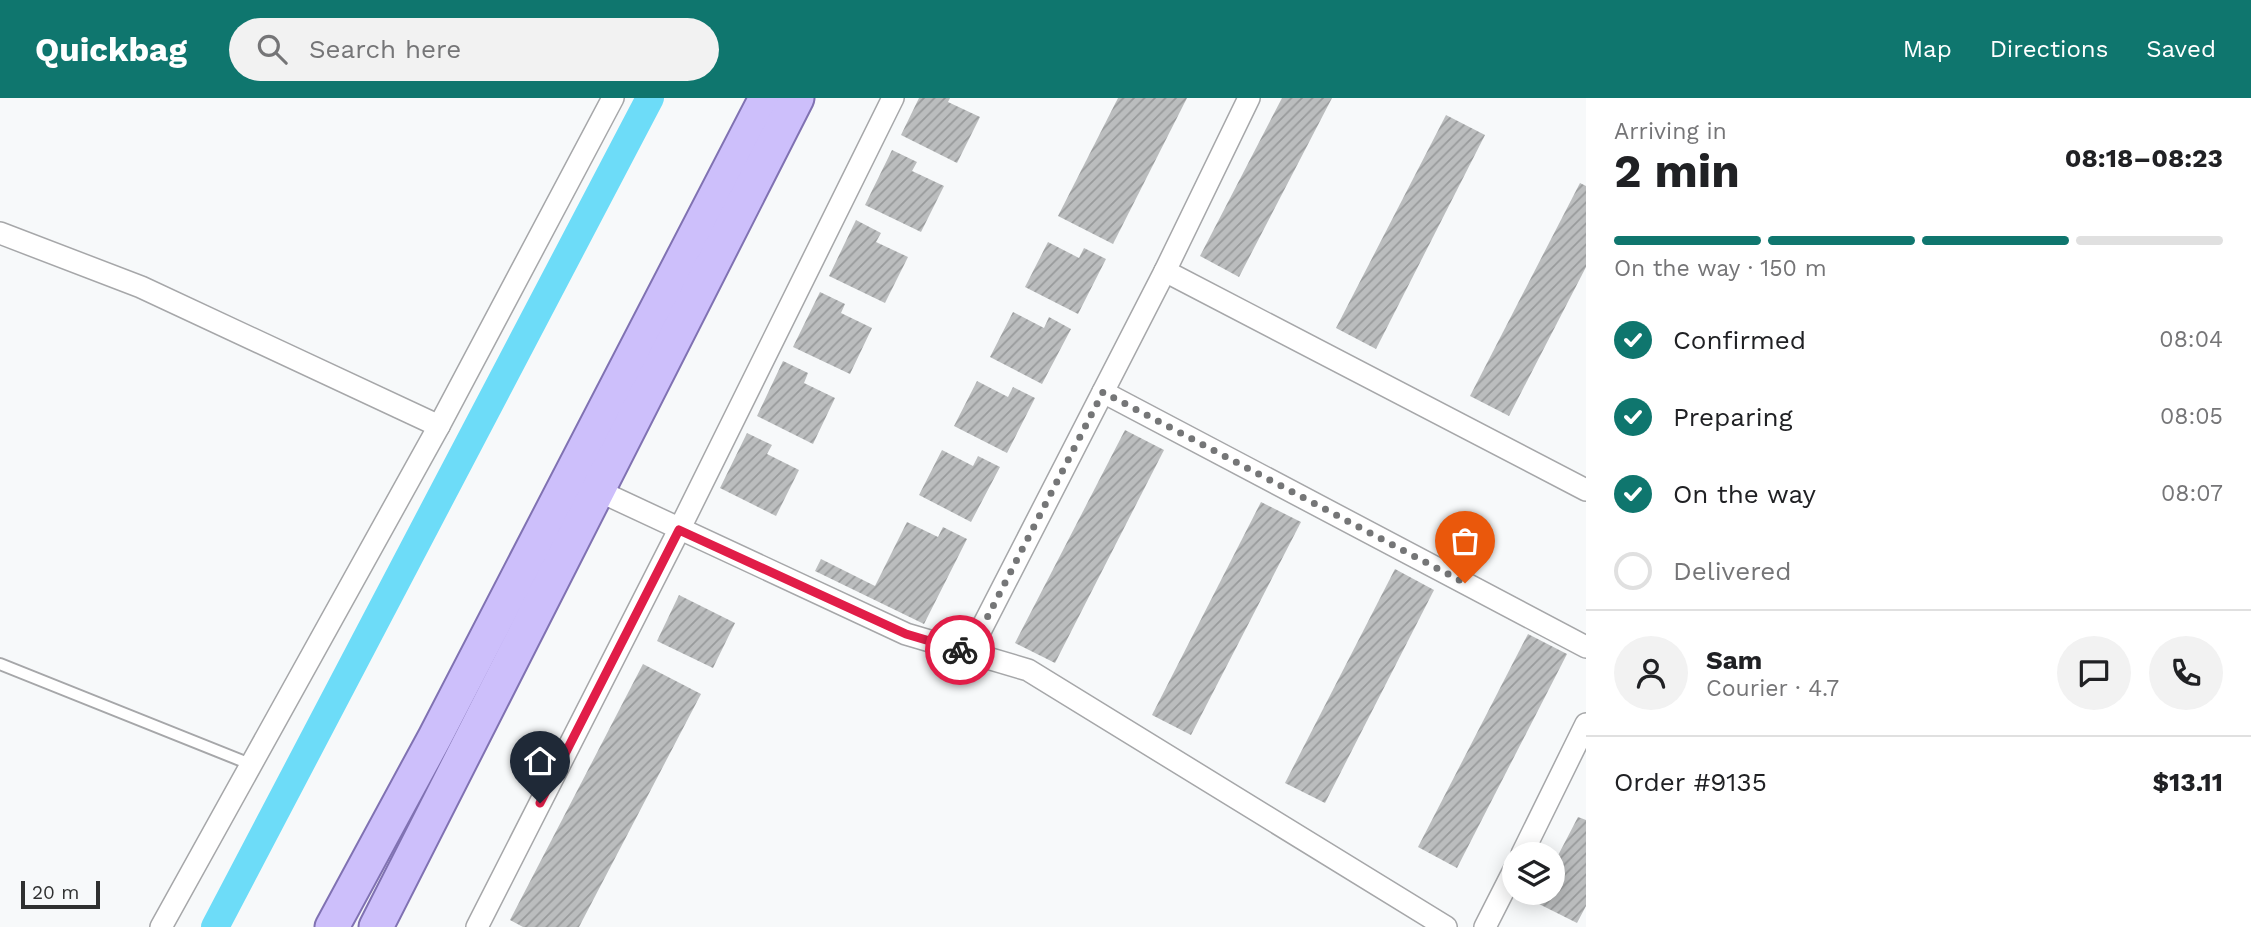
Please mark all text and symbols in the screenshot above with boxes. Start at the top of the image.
search box [229,18,719,81]
text: Quickbag [35,30,187,69]
icon: search [253,30,291,68]
text: Search here [309,34,461,64]
text: Map [1903,35,1952,63]
text: Directions [1990,35,2108,63]
text: Saved [2146,35,2216,63]
text: Arriving in [1614,118,1727,145]
text: 08:18–08:23 [2065,143,2223,173]
text: 2 min [1614,144,1740,198]
text: On the way · 150 m [1614,255,1827,282]
icon: check [1614,321,1652,359]
text: Confirmed [1673,325,1806,355]
text: 08:04 [2159,326,2223,353]
icon: check [1614,398,1652,436]
text: Preparing [1673,402,1793,432]
text: 08:05 [2160,403,2223,430]
icon: check [1614,475,1652,513]
text: On the way [1673,479,1816,509]
text: 08:07 [2161,480,2223,507]
pin [1435,511,1495,583]
icon: bag [1446,522,1484,560]
text: Delivered [1673,556,1792,586]
courier [925,615,995,685]
icon: bike [941,631,979,669]
button: person [1614,636,1688,710]
button: chat [2057,636,2131,710]
button: phone [2149,636,2223,710]
text: Sam [1706,645,1762,675]
text: Courier · 4.7 [1706,675,1839,702]
pin [510,731,570,803]
icon: home [521,742,559,780]
text: Order #9135 [1614,767,1767,797]
text: $13.11 [2152,767,2223,797]
map controls [1502,842,1565,905]
button: layers [1502,842,1565,905]
scale bar [21,878,100,910]
text: 20 m [32,881,79,904]

